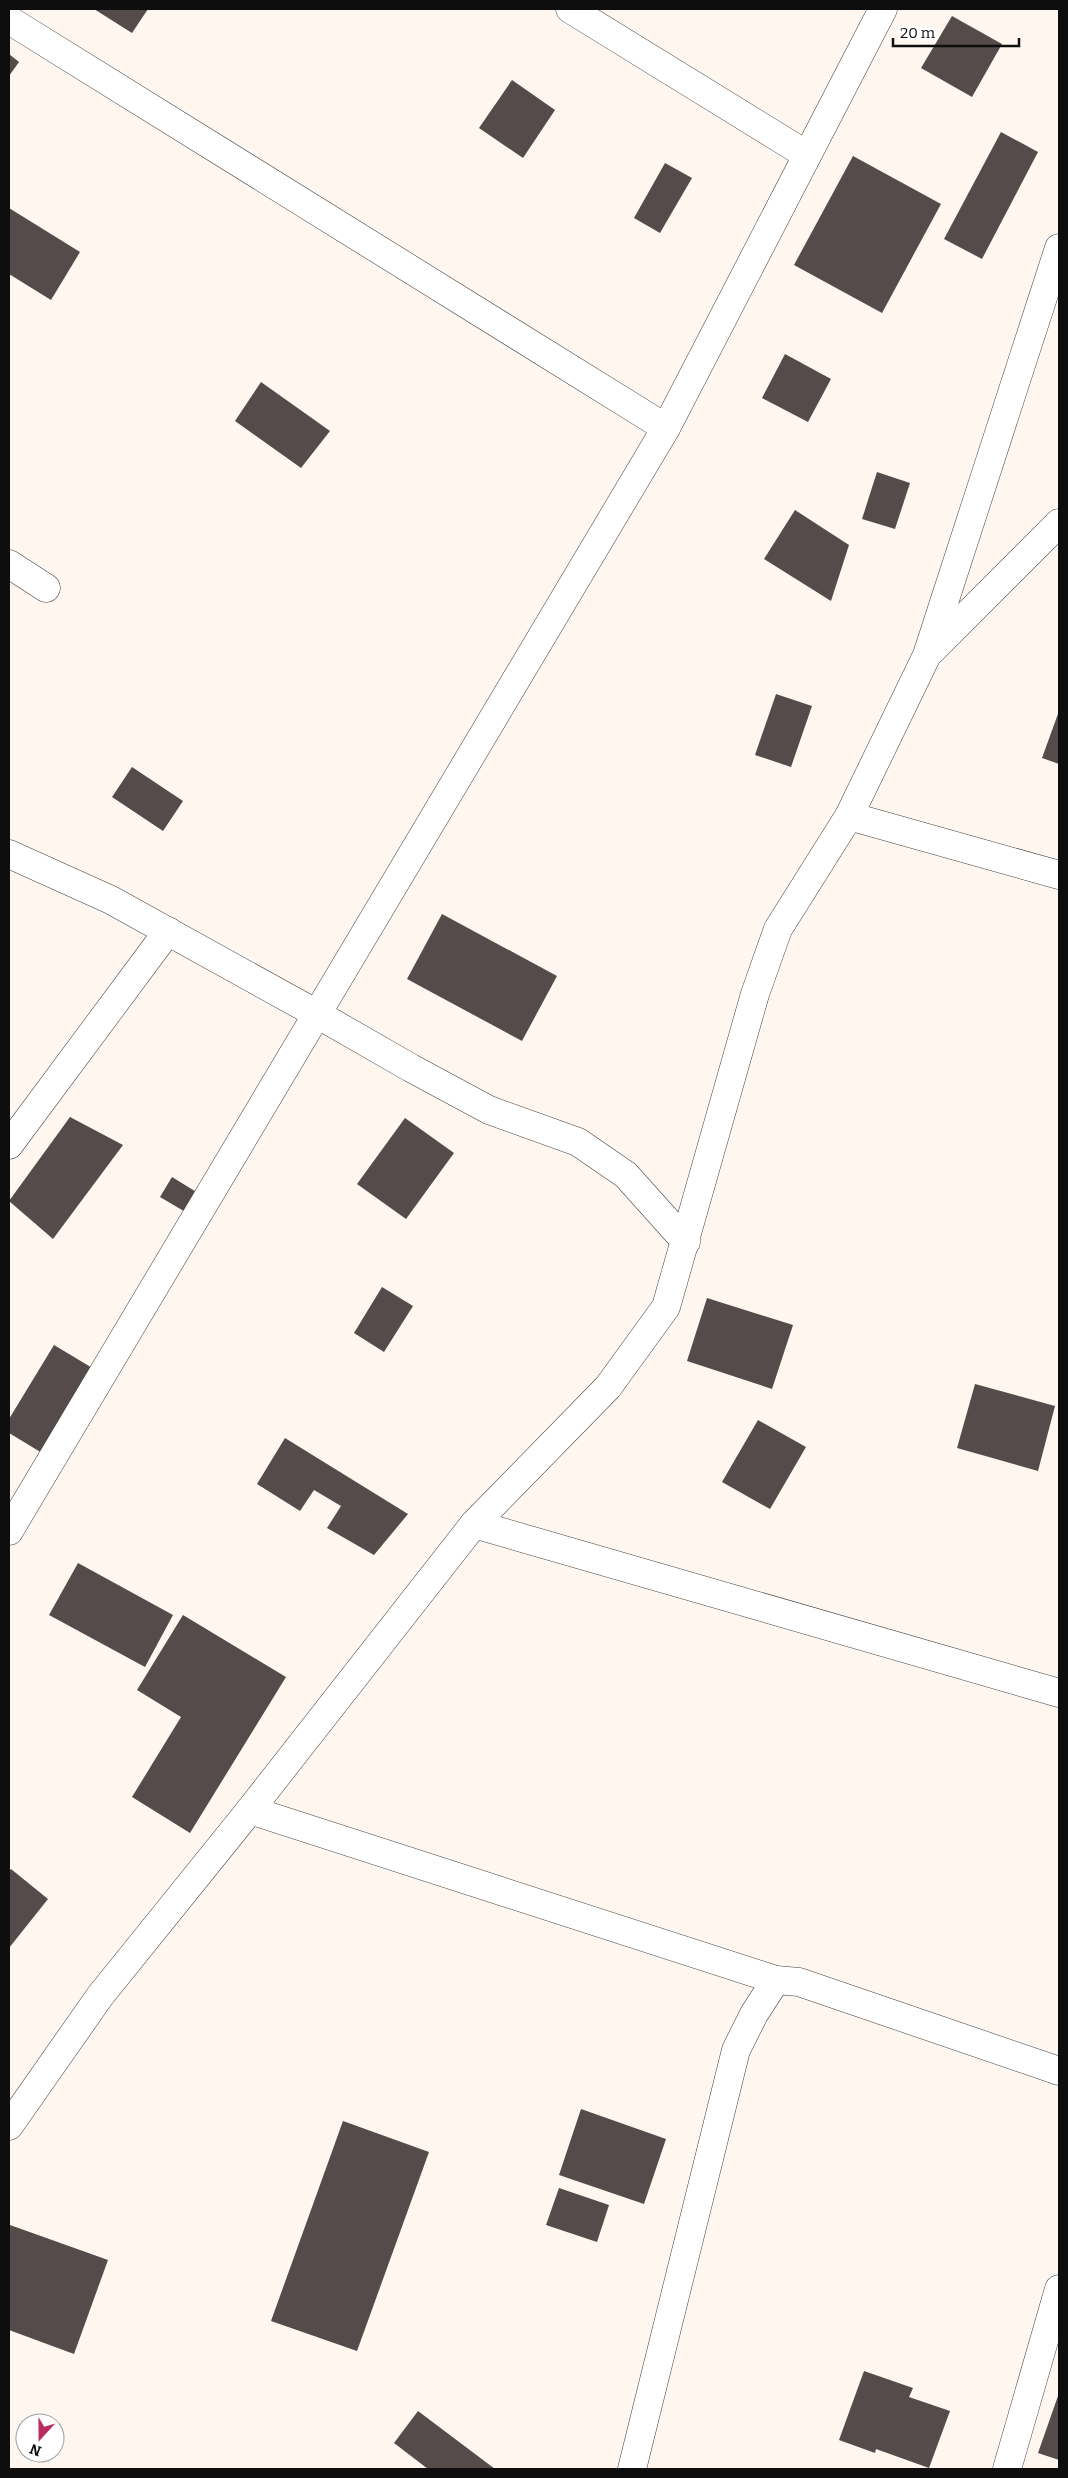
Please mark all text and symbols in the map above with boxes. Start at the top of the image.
scale bar [893,15,1019,47]
text: 20 m [900,24,936,42]
north arrow [15,2413,65,2463]
text: N [27,2440,44,2460]

